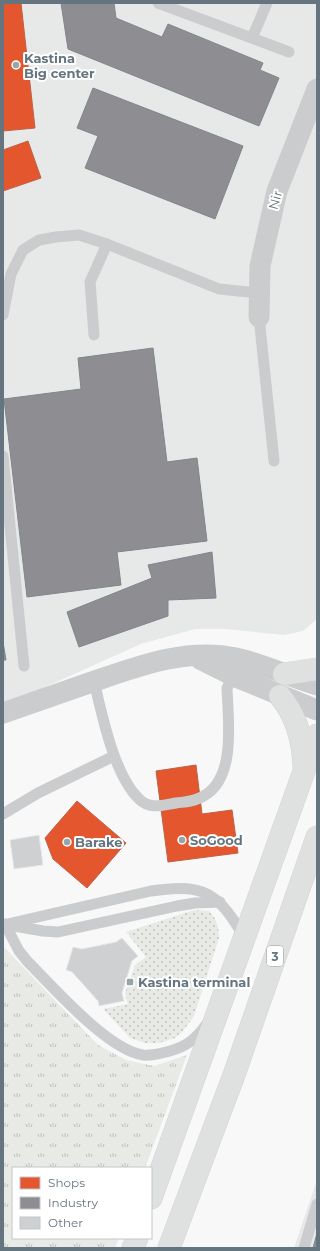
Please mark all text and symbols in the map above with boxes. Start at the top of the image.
place label: Kastina Big center [24,50,95,81]
marker: Kastina Big center [11,60,21,70]
street label: Nir [265,189,285,211]
place label: SoGood [190,832,243,848]
place label: Barake [75,834,123,850]
marker: SoGood [177,835,187,845]
marker: Barake [62,837,72,847]
road number: 3 [267,946,283,966]
place label: Kastina terminal [138,974,250,990]
marker: Kastina terminal [125,977,135,987]
legend [12,1167,152,1239]
text: Shops [48,1175,85,1190]
text: Industry [48,1195,98,1210]
text: Other [48,1215,83,1230]

